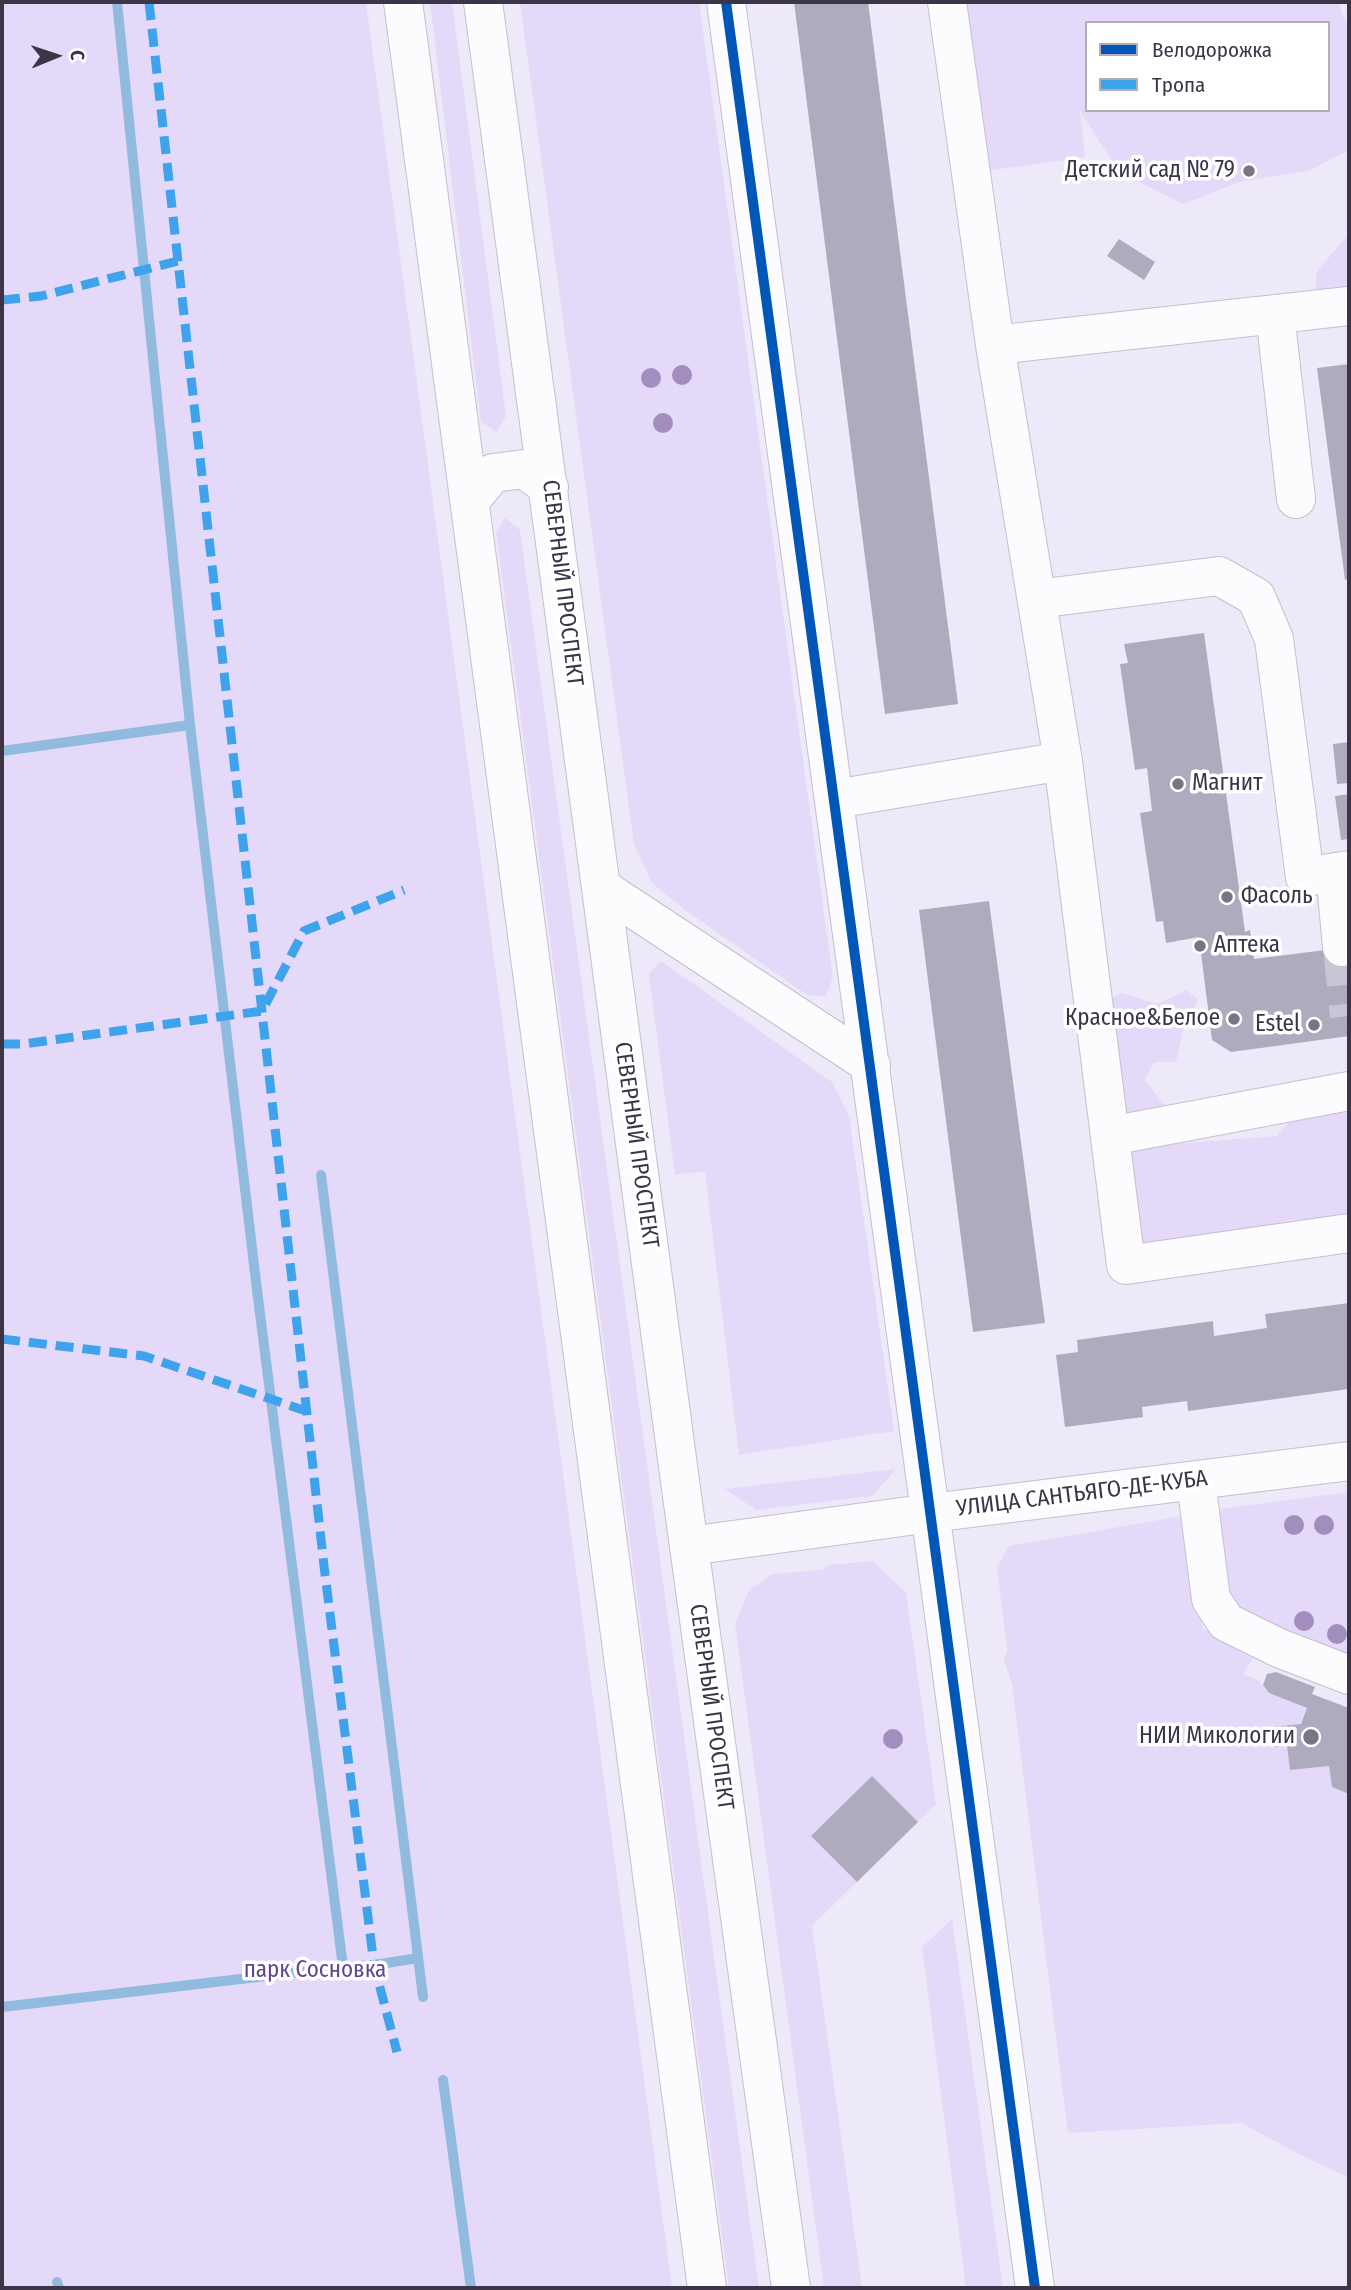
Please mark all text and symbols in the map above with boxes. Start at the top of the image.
north arrow [21,21,91,91]
legend [1085,21,1330,112]
text: Велодорожка [1152,37,1272,63]
text: С [66,50,89,61]
text: Тропа [1152,72,1205,98]
place label: Детский сад № 79 [1065,157,1235,185]
marker: Детский сад № 79 [1241,163,1257,179]
street label: СЕВЕРНЫЙ ПРОСПЕКТ [536,478,588,688]
place label: Магнит [1192,770,1262,798]
marker: Магнит [1170,776,1186,792]
place label: Фасоль [1241,883,1313,911]
marker: Фасоль [1219,889,1235,905]
place label: Аптека [1214,932,1280,960]
marker: Аптека [1192,938,1208,954]
place label: Красное&Белое [1065,1005,1220,1033]
marker: Красное&Белое [1226,1011,1242,1027]
place label: Estel [1255,1011,1300,1039]
marker: Estel [1306,1017,1322,1033]
street label: СЕВЕРНЫЙ ПРОСПЕКТ [608,1040,664,1250]
street label: УЛИЦА САНТЬЯГО-ДЕ-КУБА [955,1465,1209,1523]
street label: СЕВЕРНЫЙ ПРОСПЕКТ [683,1602,739,1812]
place label: НИИ Микологии [1139,1723,1295,1751]
marker: НИИ Микологии [1301,1727,1321,1747]
park label: парк Сосновка [244,1957,386,1985]

